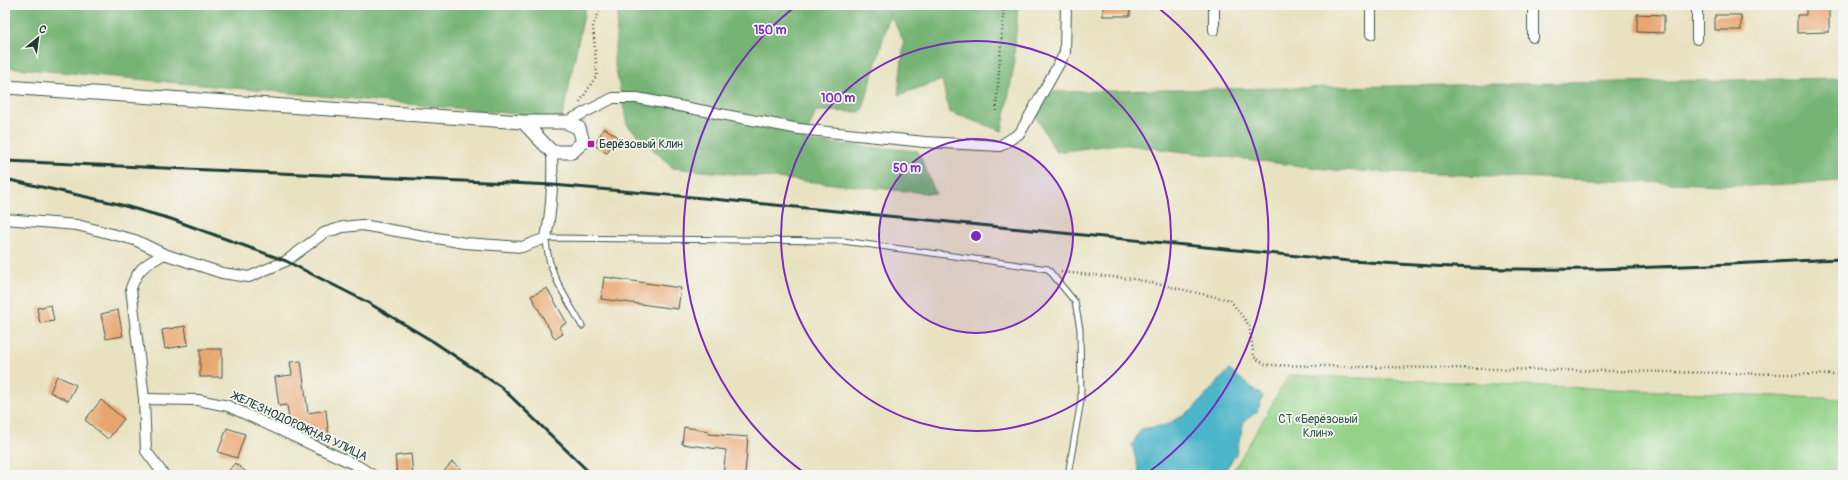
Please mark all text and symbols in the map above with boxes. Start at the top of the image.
north arrow [18,18,58,58]
text: С [36,22,49,37]
text: 150 m [754,23,787,38]
text: 100 m [821,91,856,106]
place label: Берёзовый Клин [599,137,683,152]
marker: Берёзовый Клин [586,139,596,149]
text: 50 m [893,161,921,176]
centre of rings [969,229,983,243]
street label: ЖЕЛЕЗНОДОРОЖНАЯ УЛИЦА [228,388,370,465]
park label: СТ «Берёзовый Клин» [1278,412,1358,441]

